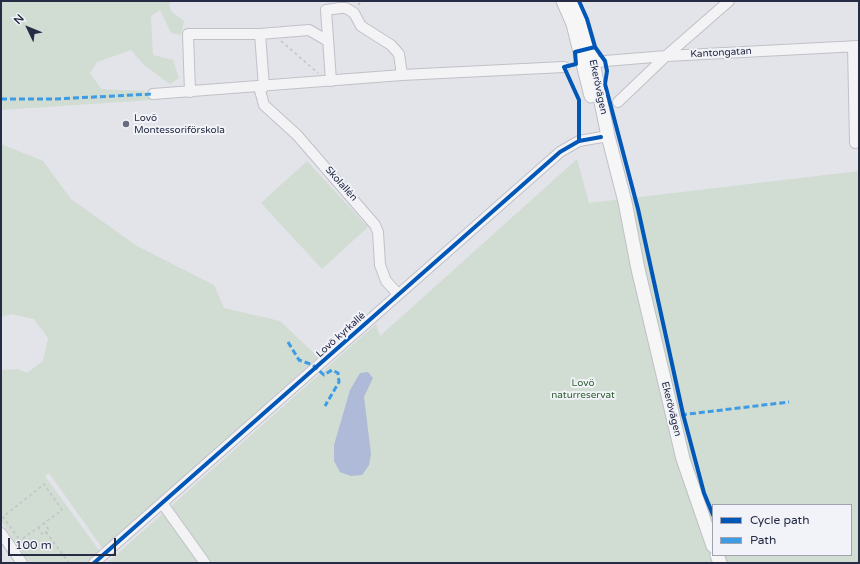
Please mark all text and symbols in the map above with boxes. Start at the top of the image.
north arrow [8,8,48,48]
text: N [11,12,27,27]
street label: Kantongatan [690,45,752,61]
street label: Ekerövägen [586,58,610,116]
place label: Lovö Montessoriförskola [134,112,225,136]
marker: Lovö Montessoriförskola [121,119,131,129]
street label: Skolallén [322,164,360,204]
street label: Lovö kyrkallé [314,310,368,360]
park label: Lovö naturreservat [551,377,615,400]
street label: Ekerövägen [658,380,684,438]
legend [712,504,852,556]
text: Cycle path [750,513,809,527]
scale bar [10,530,118,556]
text: Path [750,533,776,547]
text: 100 m [15,538,52,552]

